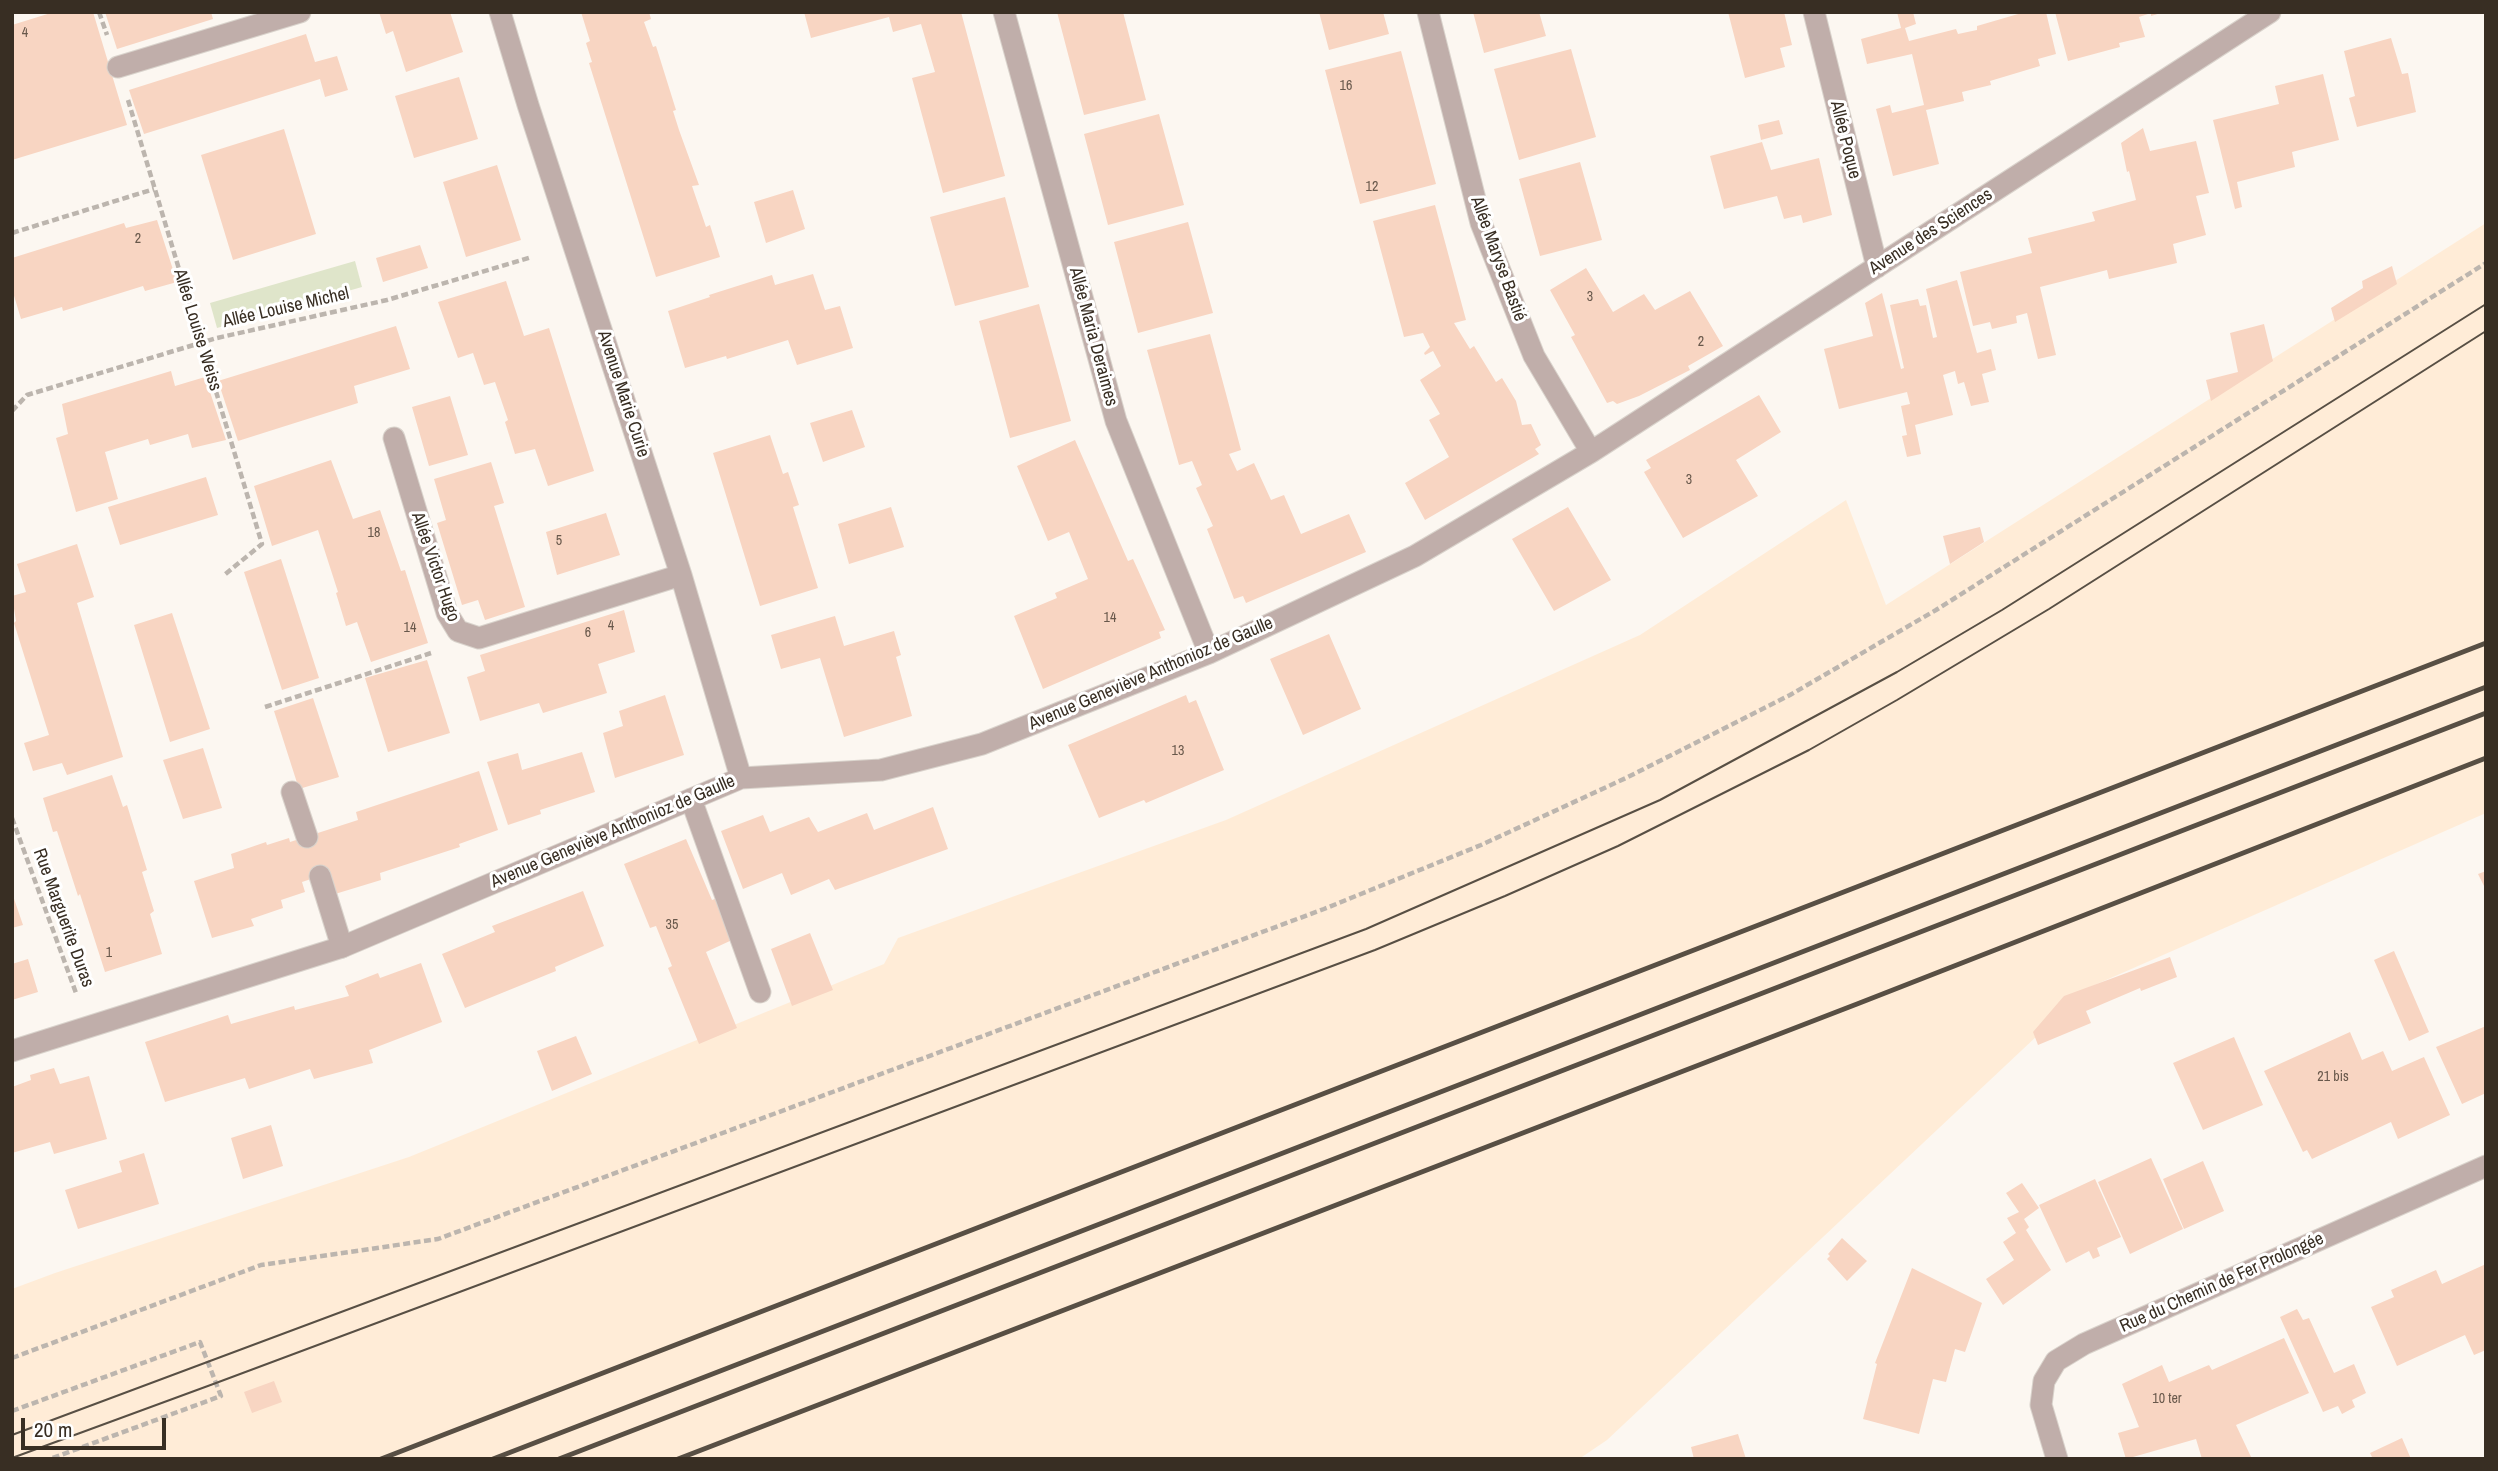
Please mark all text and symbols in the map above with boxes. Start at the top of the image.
house number: 4 [22,25,28,41]
house number: 16 [1340,78,1352,94]
street label: Allée Poque [1825,99,1865,181]
house number: 12 [1366,179,1378,195]
street label: Avenue des Sciences [1865,184,1997,280]
street label: Allée Maryse Bastié [1465,194,1531,324]
house number: 2 [135,231,141,247]
street label: Allée Maria Deraimes [1064,265,1122,409]
street label: Allée Louise Weiss [168,267,226,393]
street label: Allée Louise Michel [221,283,351,333]
house number: 3 [1587,289,1593,305]
street label: Avenue Marie Curie [592,328,654,460]
house number: 2 [1698,334,1704,350]
house number: 3 [1686,472,1692,488]
street label: Allée Victor Hugo [406,509,464,625]
house number: 18 [368,525,380,541]
house number: 5 [556,533,562,549]
house number: 14 [1104,610,1116,626]
street label: Avenue Geneviève Anthonioz de Gaulle [1026,613,1276,735]
house number: 4 [608,618,614,634]
house number: 14 [404,620,416,636]
house number: 6 [585,625,591,641]
house number: 13 [1172,743,1184,759]
street label: Avenue Geneviève Anthonioz de Gaulle [488,771,738,893]
street label: Rue Marguerite Duras [28,846,98,990]
house number: 35 [666,917,678,933]
house number: 1 [106,945,112,961]
house number: 21 bis [2317,1069,2349,1085]
street label: Rue du Chemin de Fer Prolongée [2117,1228,2327,1338]
house number: 10 ter [2152,1391,2182,1407]
scale bar [24,1404,170,1448]
text: 20 m [34,1415,72,1444]

